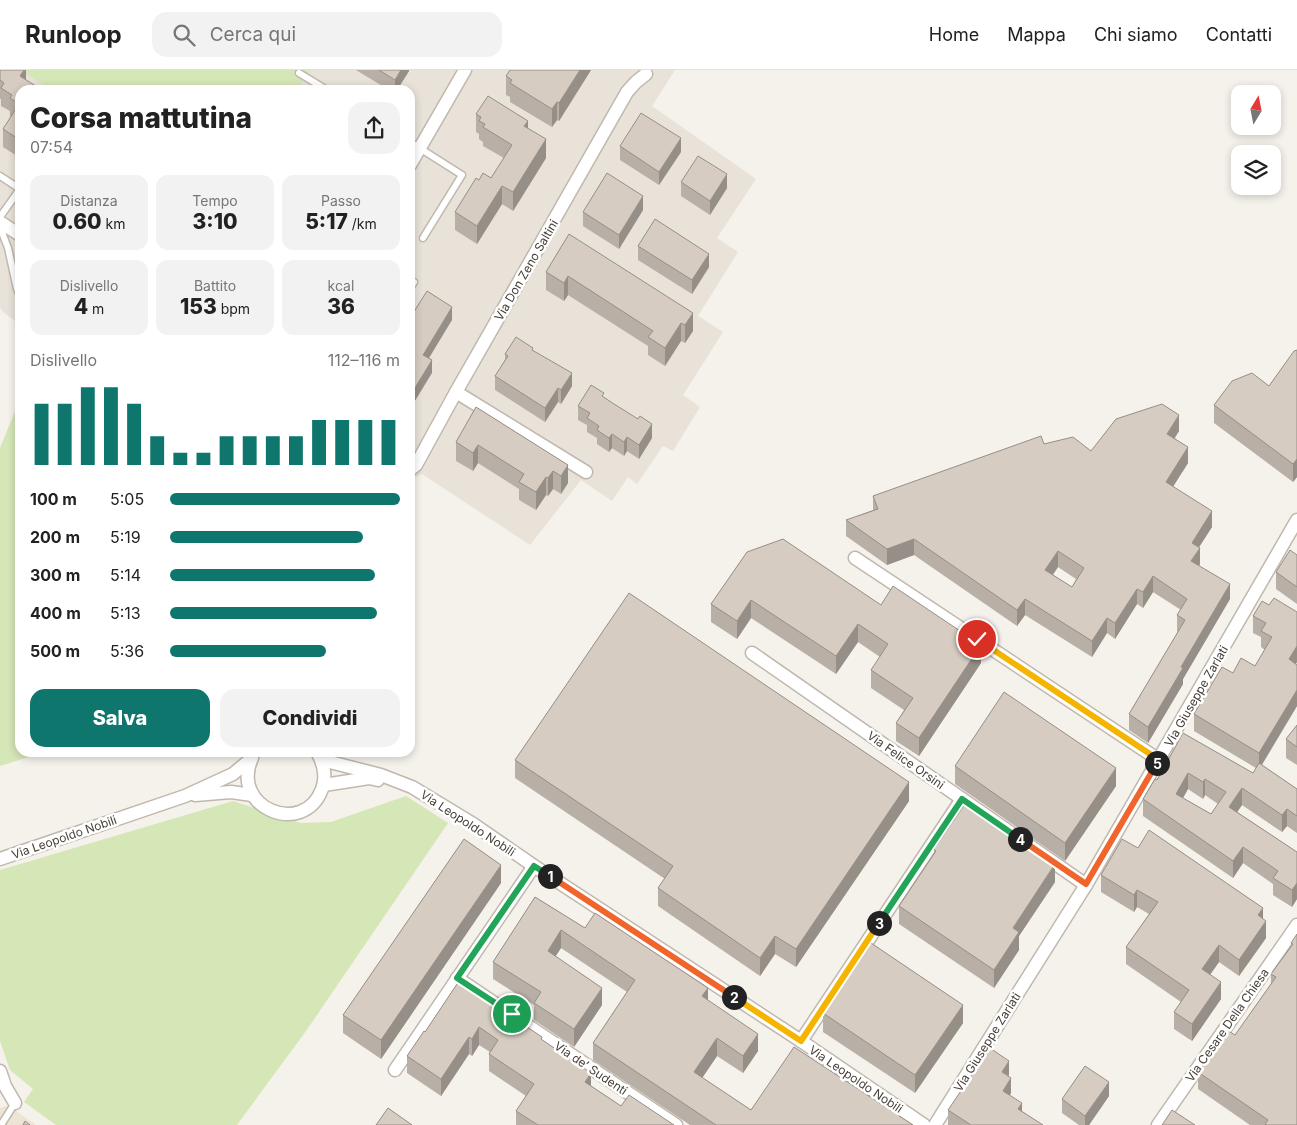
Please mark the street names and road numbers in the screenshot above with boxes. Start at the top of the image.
street label: Via Don Zeno Saltini [491,217,561,323]
street label: Via Giuseppe Zarlati [1161,643,1231,749]
street label: Via Felice Orsini [864,728,948,792]
street label: Via Leopoldo Nobili [418,787,518,859]
street label: Via Leopoldo Nobili [10,812,119,862]
street label: Via Cesare Della Chiesa [1182,965,1272,1085]
street label: Via Giuseppe Zarlati [950,990,1024,1094]
street label: Via de’ Sudenti [552,1038,630,1098]
street label: Via Leopoldo Nobili [806,1042,906,1116]

